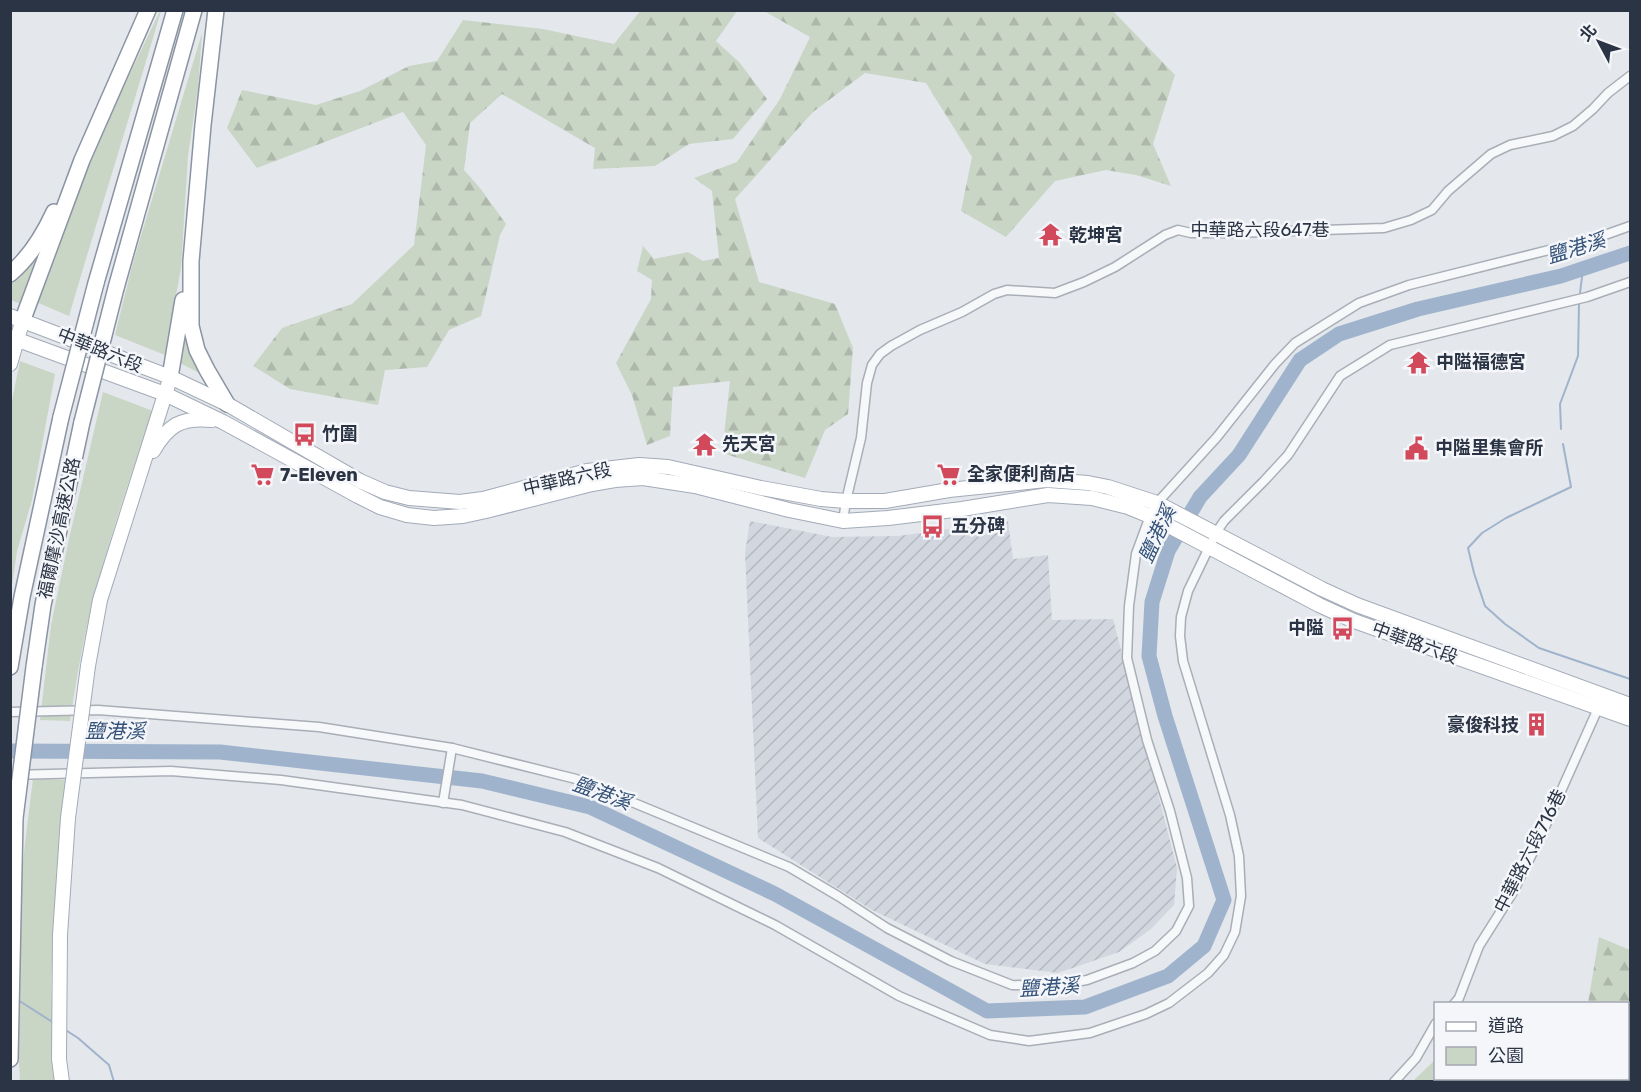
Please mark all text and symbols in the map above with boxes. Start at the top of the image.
north arrow [1569,12,1629,72]
text: 北 [1576,20,1600,45]
street label: 中華路六段647巷 [1191,219,1329,241]
temple icon: 乾坤宮 [1038,222,1064,248]
place label: 乾坤宮 [1069,224,1123,246]
water label: 鹽港溪 [1544,227,1611,268]
street label: 中華路六段 [54,323,146,377]
temple icon: 中隘福德宮 [1405,349,1431,375]
place label: 中隘福德宮 [1436,351,1526,373]
bus stop icon: 竹圍 [291,421,317,447]
place label: 竹圍 [322,423,358,445]
temple icon: 先天宮 [691,431,717,457]
place label: 先天宮 [722,433,776,455]
public building icon: 中隘里集會所 [1404,435,1430,461]
place label: 中隘里集會所 [1435,437,1543,459]
street label: 福爾摩沙高速公路 [33,455,85,601]
street label: 中華路六段 [521,458,613,500]
supermarket icon: 全家便利商店 [936,461,962,487]
supermarket icon: 7-Eleven [249,462,275,488]
place label: 全家便利商店 [967,463,1075,485]
place label: 7-Eleven [280,464,358,486]
water label: 鹽港溪 [1133,499,1182,566]
bus stop icon: 五分碑 [920,513,946,539]
place label: 五分碑 [951,515,1005,537]
bus stop icon: 中隘 [1329,615,1355,641]
place label: 中隘 [1288,617,1324,639]
street label: 中華路六段 [1369,617,1461,669]
building icon: 豪俊科技 [1524,712,1550,738]
place label: 豪俊科技 [1447,714,1519,736]
water label: 鹽港溪 [85,719,148,743]
water label: 鹽港溪 [570,771,637,816]
street label: 中華路六段716巷 [1489,786,1571,916]
water label: 鹽港溪 [1018,973,1083,1001]
legend [1434,1002,1629,1080]
text: 道路 [1488,1015,1524,1037]
text: 公園 [1488,1045,1524,1067]

